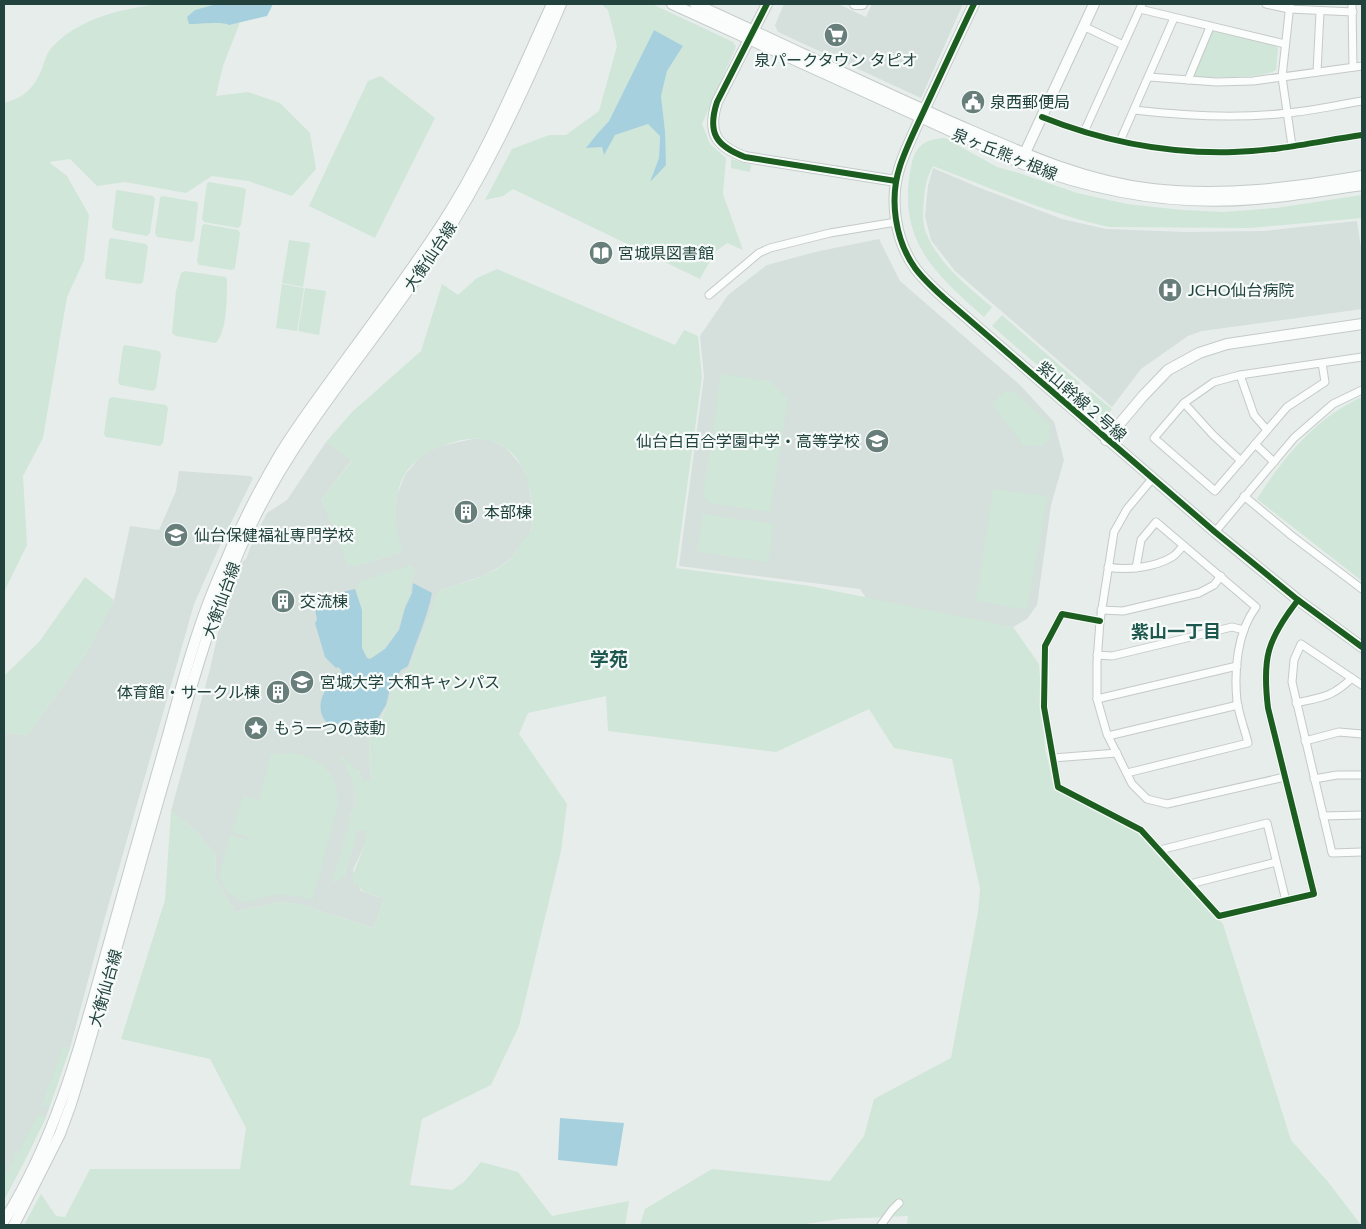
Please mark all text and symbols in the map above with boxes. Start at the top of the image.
supermarket icon: 泉パークタウン タピオ [823,22,849,48]
place label: 泉パークタウン タピオ [754,50,918,69]
public building icon: 泉西郵便局 [960,89,986,115]
place label: 泉西郵便局 [990,92,1070,111]
street label: 泉ヶ丘熊ヶ根線 [950,124,1061,183]
street label: 大衡仙台線 [399,217,460,294]
library icon: 宮城県図書館 [588,240,614,266]
place label: 宮城県図書館 [618,243,714,262]
hospital icon: JCHO仙台病院 [1157,277,1183,303]
place label: JCHO仙台病院 [1188,280,1294,299]
street label: 紫山幹線２号線 [1034,357,1131,445]
school or university icon: 仙台白百合学園中学・高等学校 [864,428,890,454]
place label: 仙台白百合学園中学・高等学校 [636,431,860,450]
building icon: 本部棟 [453,499,479,525]
place label: 本部棟 [484,502,532,521]
school or university icon: 仙台保健福祉専門学校 [163,522,189,548]
place label: 仙台保健福祉専門学校 [194,525,354,544]
street label: 大衡仙台線 [198,559,243,641]
building icon: 交流棟 [270,588,296,614]
place label: 交流棟 [300,591,348,610]
district label: 紫山一丁目 [1131,620,1221,642]
district label: 学苑 [590,647,628,670]
school or university icon: 宮城大学 大和キャンパス [289,669,315,695]
place label: 宮城大学 大和キャンパス [320,672,500,691]
building icon: 体育館・サークル棟 [265,679,291,705]
place label: 体育館・サークル棟 [116,682,260,701]
place icon: もう一つの鼓動 [243,715,269,741]
place label: もう一つの鼓動 [274,718,386,737]
street label: 大衡仙台線 [84,947,125,1029]

